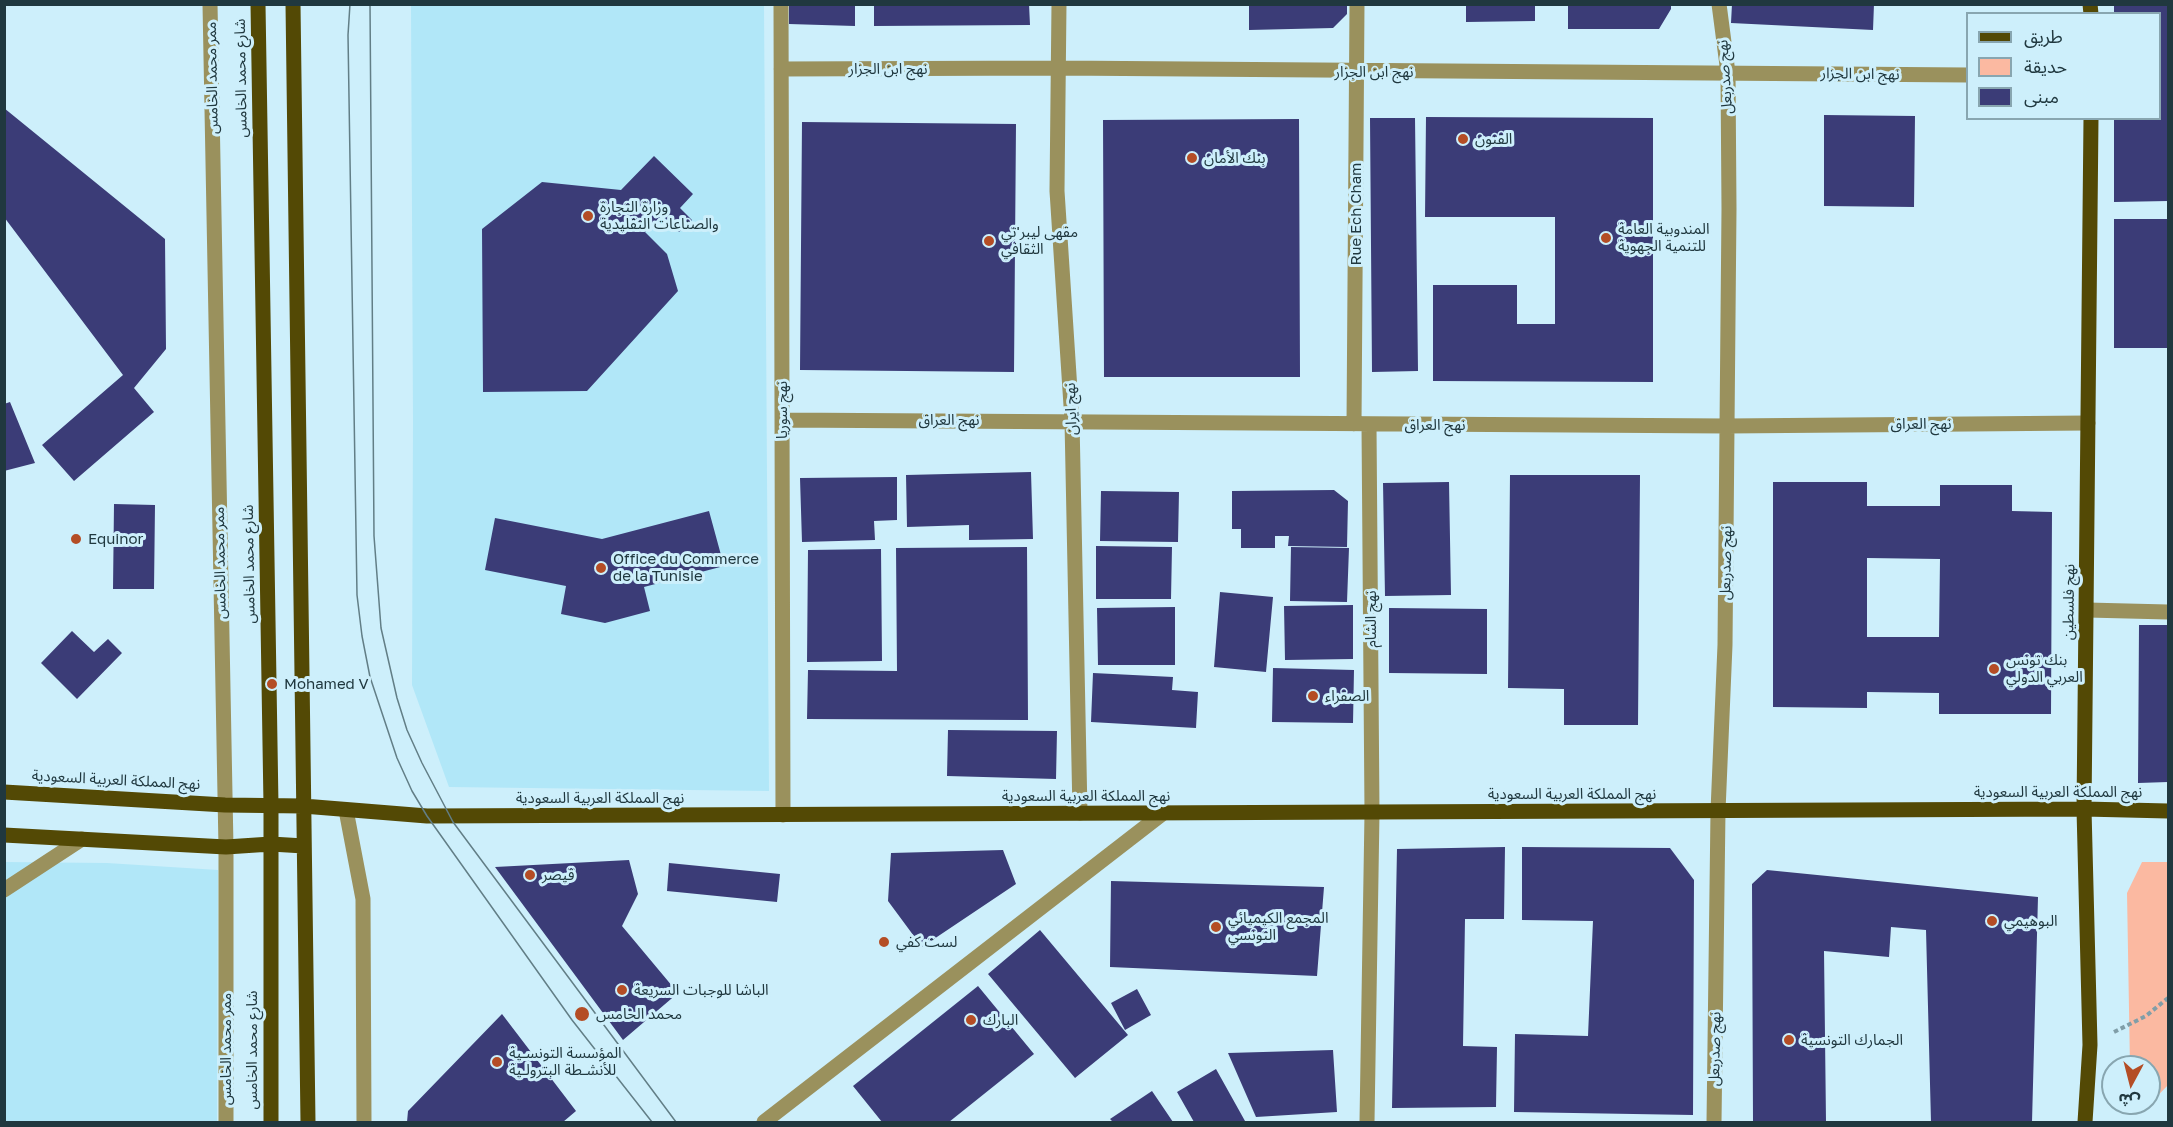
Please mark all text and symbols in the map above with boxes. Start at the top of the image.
legend [1966,12,2161,120]
street label: شارع محمد الخامس [231,18,251,138]
street label: ممر محمد الخامس [202,22,222,134]
text: طريق [2024,25,2063,47]
street label: نهج صدربعل [1713,39,1737,115]
text: حديقة [2024,55,2067,77]
street label: نهج ابن الجزار [848,60,928,78]
street label: نهج ابن الجزار [1334,63,1414,81]
street label: نهج ابن الجزار [1820,64,1900,84]
text: مبنى [2024,85,2059,107]
place label: الفنون [1475,130,1512,148]
marker: الفنون [1456,132,1470,146]
place label: بنك الأمان [1204,149,1266,167]
marker: بنك الأمان [1185,151,1199,165]
street label: Rue Ech Cham [1347,163,1365,265]
place label: وزارة التجارة والصناعات التقليدية [600,198,719,233]
marker: وزارة التجارة والصناعات التقليدية [581,209,595,223]
place label: المندوبية العامة للتنمية الجهوية [1618,220,1709,255]
place label: مقهى ليبر'تي الثقافي [1001,223,1078,258]
marker: المندوبية العامة للتنمية الجهوية [1599,231,1613,245]
marker: مقهى ليبر'تي الثقافي [982,234,996,248]
street label: نهج سوريا [773,381,791,439]
street label: نهج ايران [1061,382,1081,436]
street label: نهج العراق [918,411,980,429]
street label: نهج العراق [1890,415,1952,433]
street label: نهج العراق [1404,416,1466,434]
street label: شارع محمد الخامس [239,504,259,624]
street label: ممر محمد الخامس [210,507,230,619]
street label: نهج صدربعل [1716,526,1736,600]
place label: Equinor [88,530,143,548]
marker: Equinor [69,532,83,546]
place label: Office du Commerce de la Tunisie [613,550,759,585]
marker: Office du Commerce de la Tunisie [594,561,608,575]
street label: نهج فلسطين [2059,564,2079,640]
street label: نهج الشام [1362,591,1380,647]
place label: بنك تونس العربي الدولي [2006,651,2083,686]
marker: بنك تونس العربي الدولي [1987,662,2001,676]
place label: Mohamed V [284,675,369,693]
marker: Mohamed V [265,677,279,691]
place label: الصفراء [1325,687,1369,705]
marker: الصفراء [1306,689,1320,703]
street label: نهج المملكة العربية السعودية [31,767,201,793]
street label: نهج المملكة العربية السعودية [1974,783,2142,801]
street label: نهج المملكة العربية السعودية [1488,785,1656,803]
street label: نهج المملكة العربية السعودية [1002,787,1170,805]
street label: نهج المملكة العربية السعودية [516,789,684,807]
place label: قيصر [542,866,574,884]
marker: قيصر [523,868,537,882]
place label: المجمع الكيميائي التونسي [1228,909,1328,944]
place label: البوهيمي [2004,912,2058,930]
marker: البوهيمي [1985,914,1999,928]
marker: المجمع الكيميائي التونسي [1209,920,1223,934]
place label: لست كفي [896,933,957,951]
marker: لست كفي [877,935,891,949]
place label: الباشا للوجبات السريعة [634,981,769,999]
marker: الباشا للوجبات السريعة [615,983,629,997]
street label: شارع محمد الخامس [243,990,261,1110]
street label: ممر محمد الخامس [217,993,235,1105]
marker: محمد الخامس [573,1005,591,1023]
place label: محمد الخامس [596,1005,682,1023]
place label: البارك [983,1011,1018,1029]
street label: نهج صدربعل [1705,1012,1725,1086]
marker: البارك [964,1013,978,1027]
place label: الجمارك التونسية [1801,1031,1903,1049]
marker: الجمارك التونسية [1782,1033,1796,1047]
place label: المؤسسة التونسـية للأنشـطة البترولـية [509,1044,622,1079]
marker: المؤسسة التونسـية للأنشـطة البترولـية [490,1055,504,1069]
north arrow [2101,1055,2161,1115]
text: ش [2117,1090,2141,1112]

